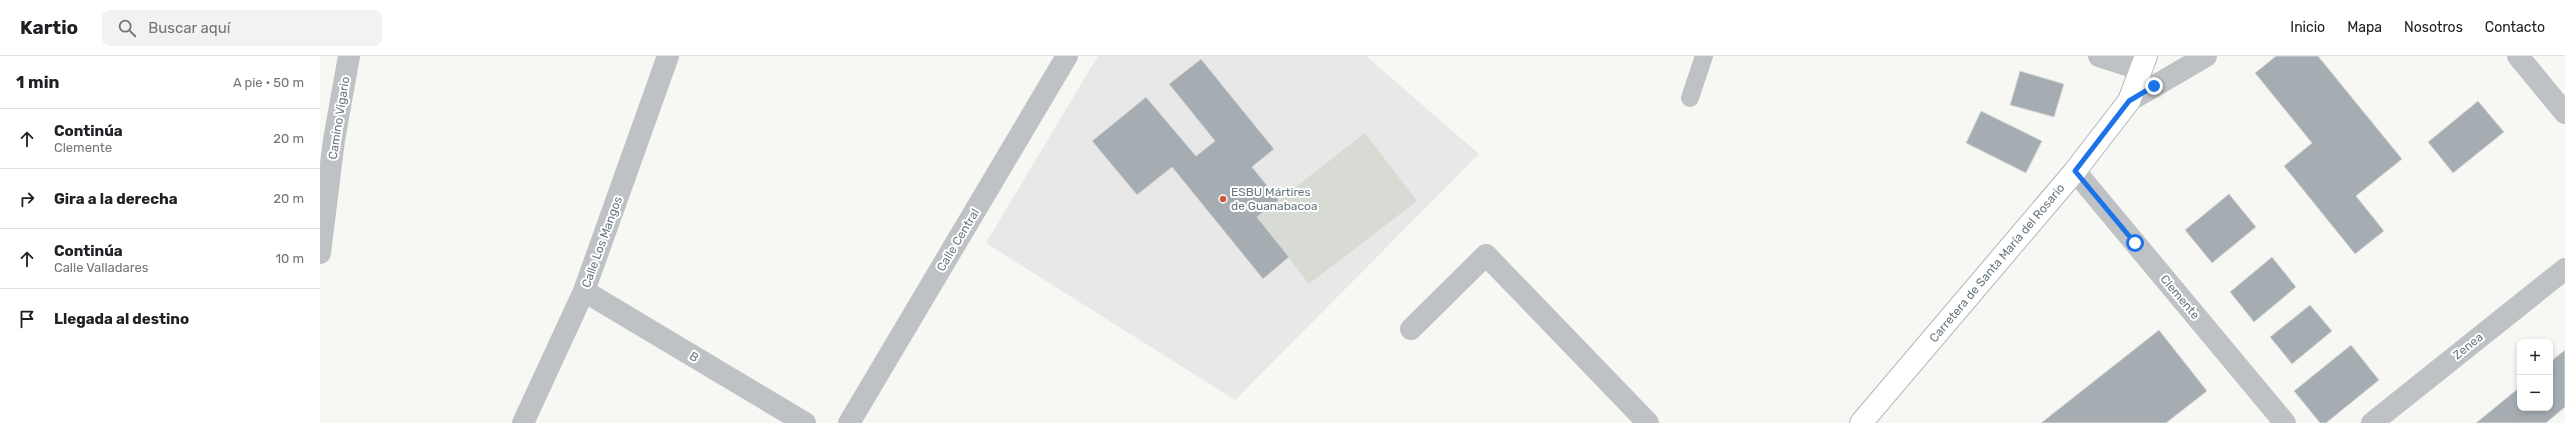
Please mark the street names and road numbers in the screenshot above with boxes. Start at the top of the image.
street label: Camino Vigario [326,75,352,160]
street label: Carretera de Santa María del Rosario [1926,181,2068,345]
street label: Calle Los Mangos [579,194,625,290]
street label: Calle Central [934,206,982,274]
street label: Clemente [2157,272,2203,322]
street label: Zenea [2450,330,2486,362]
street label: B [687,349,701,365]

